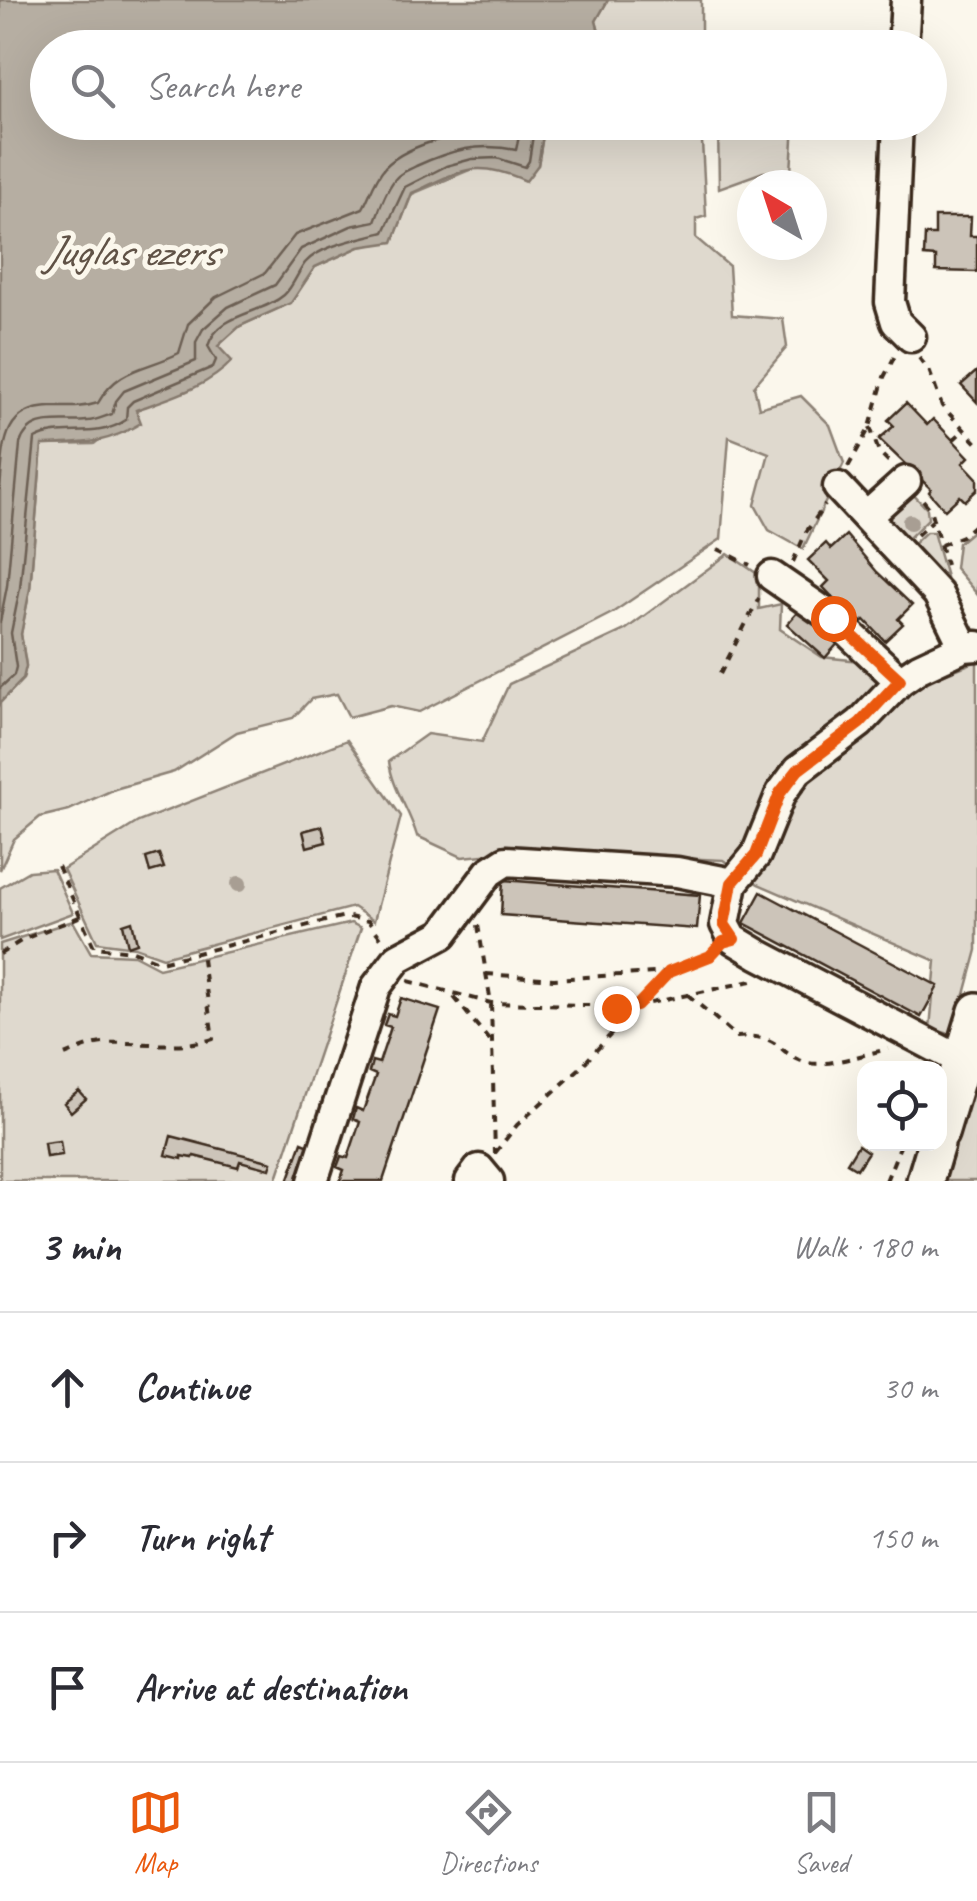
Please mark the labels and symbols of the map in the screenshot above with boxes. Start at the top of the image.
north arrow [737,170,827,260]
water label: Juglas ezers [40,223,224,280]
route start [811,596,857,642]
route end [594,986,640,1032]

